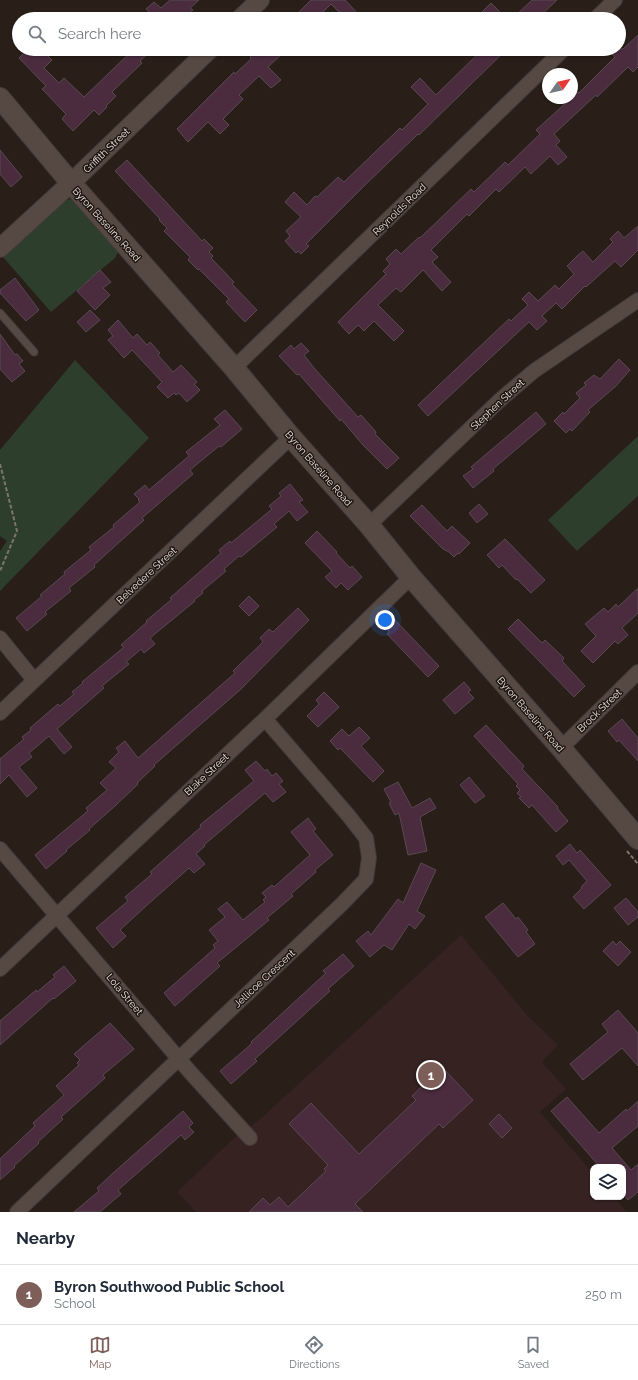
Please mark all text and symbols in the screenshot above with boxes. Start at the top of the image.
search box [12,12,626,56]
icon: search [26,23,48,45]
text: Search here [58,25,141,43]
north arrow [542,68,578,104]
street label: Griffith Street [81,125,132,175]
street label: Reynolds Road [370,181,428,237]
street label: Byron Baseline Road [71,185,143,264]
street label: Stephen Street [468,376,527,432]
street label: Byron Baseline Road [283,429,354,508]
street label: Belvedere Street [114,544,179,606]
your location [375,610,395,630]
street label: Byron Baseline Road [495,675,566,754]
street label: Brock Street [575,686,624,734]
street label: Blake Street [182,751,231,797]
street label: Jellicoe Crescent [232,947,298,1009]
street label: Lola Street [104,972,145,1018]
pin: 1 [418,1060,444,1090]
map controls [590,1164,626,1200]
button: layers [590,1164,626,1200]
text: Nearby [16,1228,75,1248]
text: Byron Southwood Public School [54,1278,284,1296]
text: 1 [26,1287,32,1302]
text: 250 m [585,1287,622,1302]
text: School [54,1296,96,1311]
tab: Map [89,1334,111,1371]
tab: Directions [289,1334,340,1371]
tab: Saved [518,1334,549,1371]

